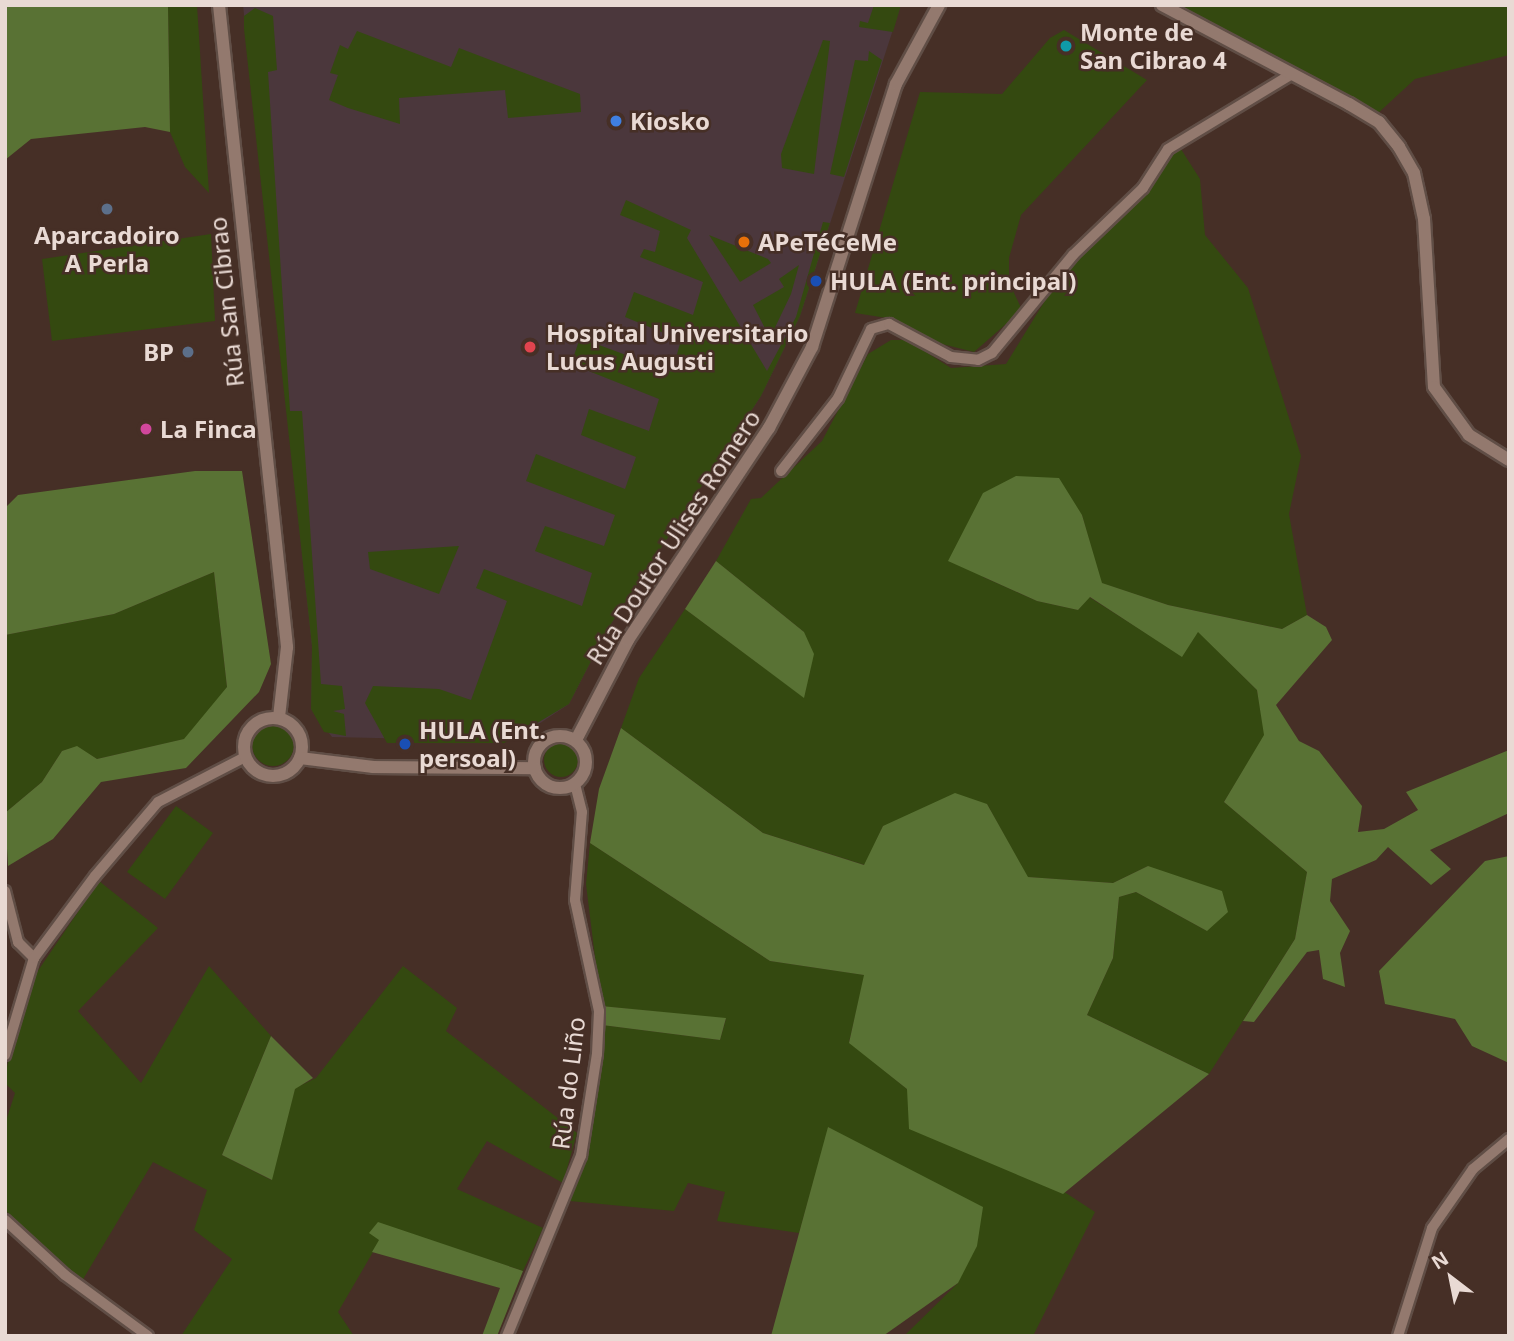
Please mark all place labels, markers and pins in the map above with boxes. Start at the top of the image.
place label: Monte de San Cibrao 4 [1080,18,1227,74]
marker: Monte de San Cibrao 4 [1058,38,1074,54]
place label: Kiosko [630,107,710,135]
marker: Kiosko [608,113,624,129]
marker: Aparcadoiro A Perla [99,201,115,217]
place label: Aparcadoiro A Perla [34,221,180,277]
place label: APeTéCeMe [758,228,897,256]
marker: APeTéCeMe [736,234,752,250]
place label: HULA (Ent. principal) [830,267,1076,295]
marker: HULA (Ent. principal) [808,273,824,289]
place label: Hospital Universitario Lucus Augusti [546,319,809,375]
marker: Hospital Universitario Lucus Augusti [520,337,540,357]
place label: BP [143,338,174,366]
marker: BP [180,344,196,360]
place label: La Finca [160,415,257,443]
marker: La Finca [138,421,154,437]
place label: HULA (Ent. persoal) [419,716,546,772]
marker: HULA (Ent. persoal) [397,736,413,752]

